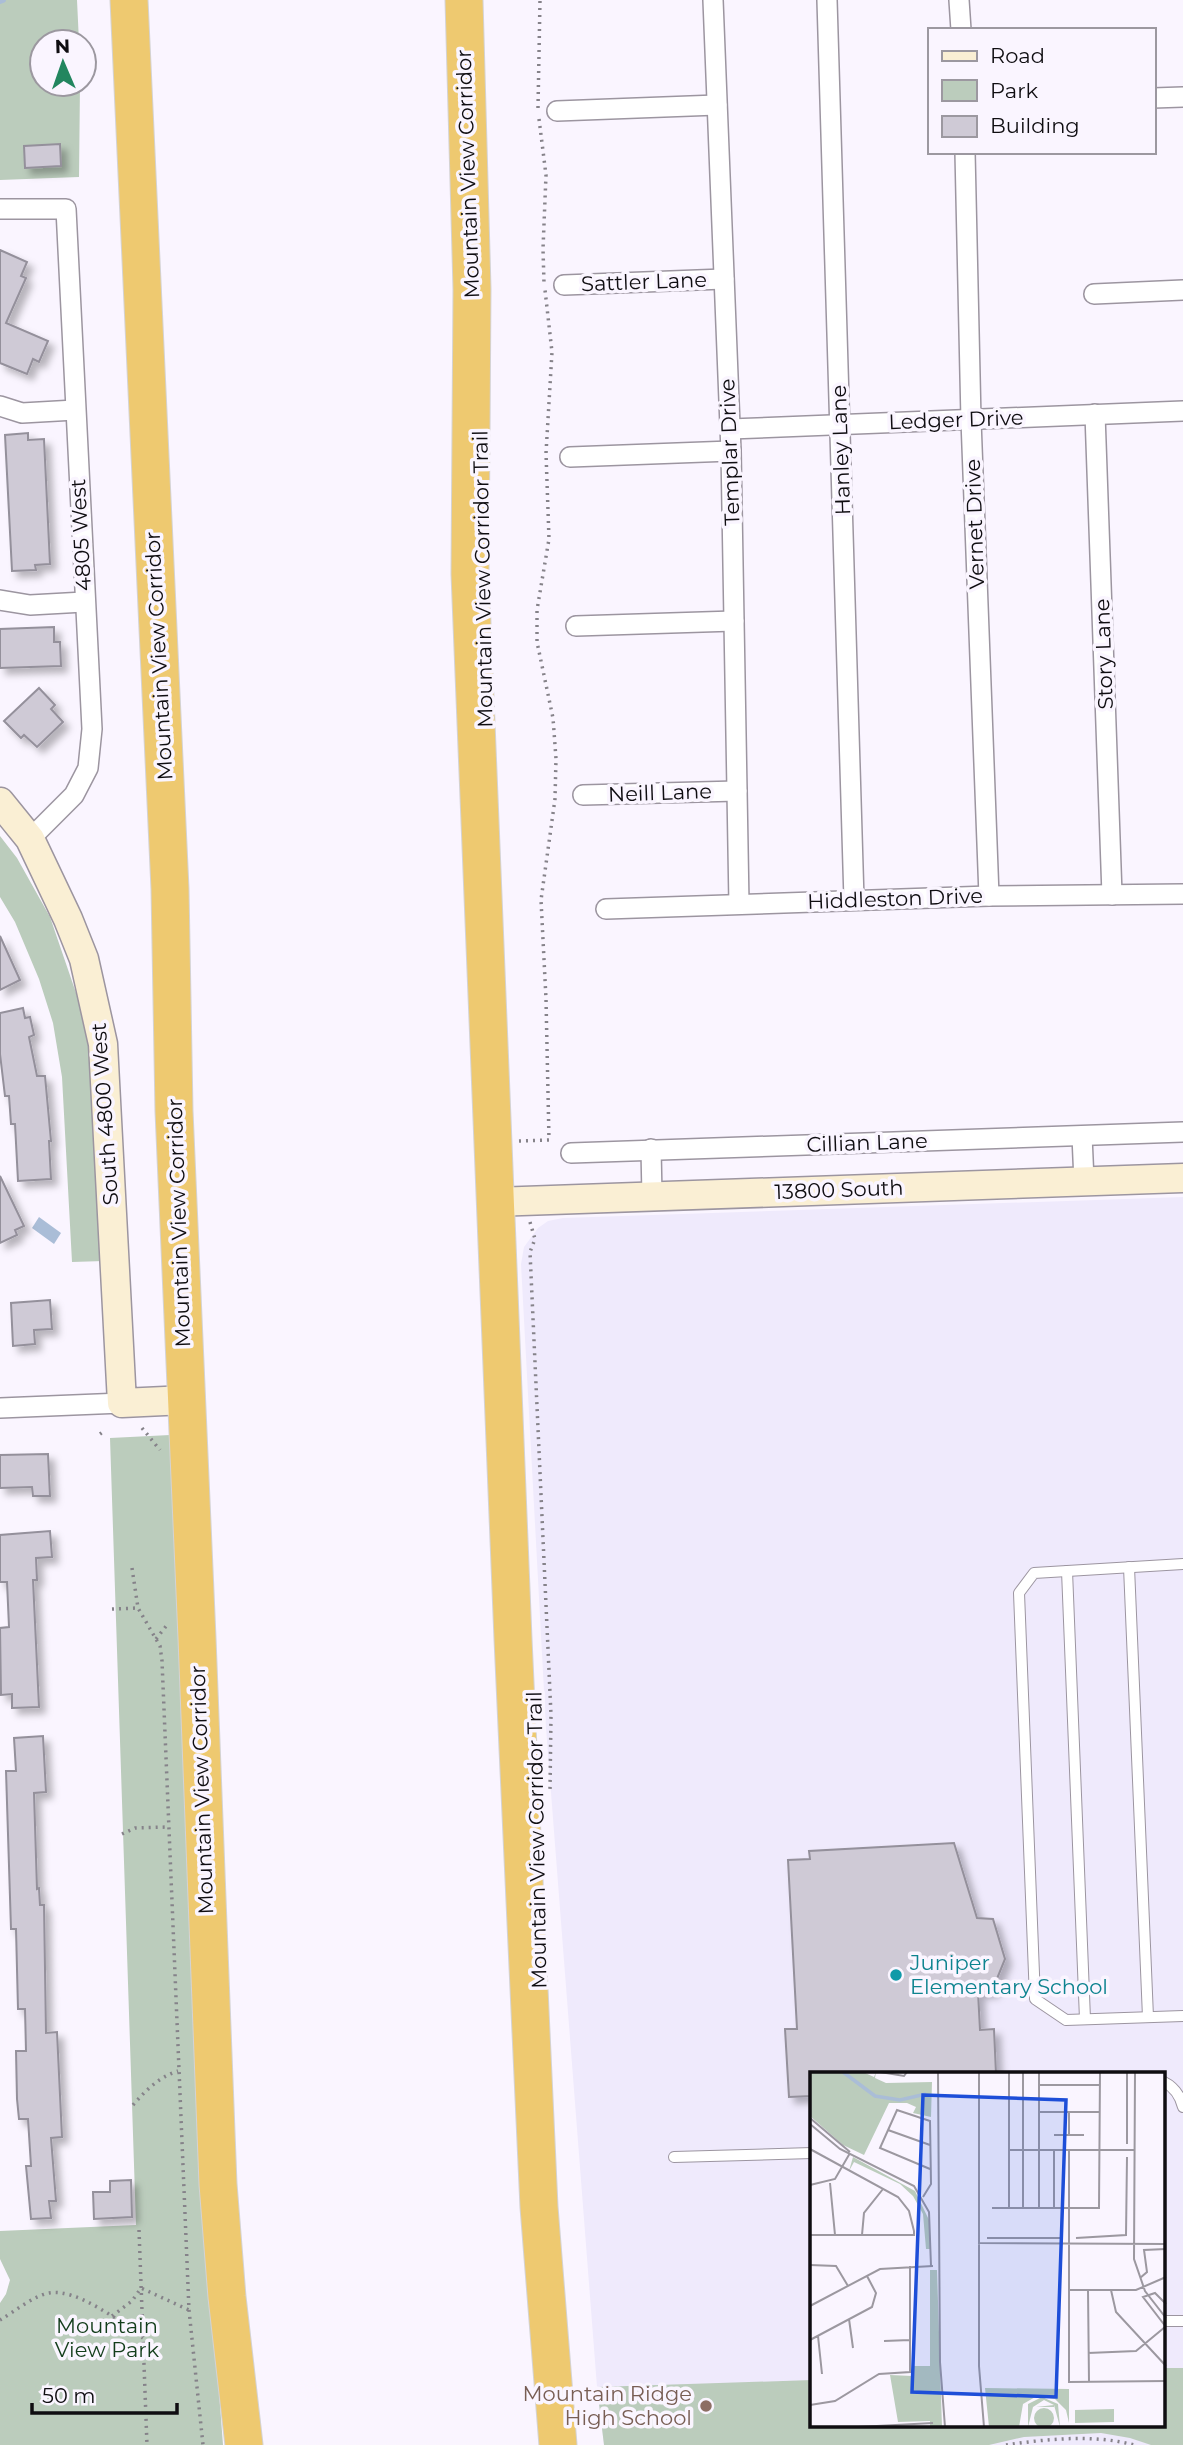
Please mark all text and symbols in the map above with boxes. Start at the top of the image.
north arrow [28,28,98,98]
legend [928,28,1155,154]
text: N [54,35,71,58]
text: Road [990,43,1045,68]
street label: Mountain View Corridor [451,49,484,299]
text: Park [990,78,1038,103]
text: Building [990,113,1080,138]
street label: Sattler Lane [581,267,707,296]
street label: Templar Drive [714,378,745,526]
street label: Hanley Lane [826,384,855,516]
street label: Ledger Drive [888,405,1024,434]
street label: Mountain View Corridor Trail [467,430,498,728]
street label: Vernet Drive [960,458,989,590]
street label: 4805 West [65,478,96,592]
street label: Mountain View Corridor [139,531,178,781]
street label: Story Lane [1089,598,1118,710]
street label: Neill Lane [608,778,712,807]
street label: Hiddleston Drive [807,883,983,914]
street label: South 4800 West [86,1022,123,1206]
street label: Mountain View Corridor [162,1098,195,1348]
street label: Cillian Lane [806,1128,928,1157]
street label: 13800 South [774,1175,904,1204]
street label: Mountain View Corridor [185,1665,218,1915]
street label: Mountain View Corridor Trail [521,1691,552,1989]
place label: Juniper Elementary School [909,1950,1108,1999]
marker: Juniper Elementary School [888,1967,904,1983]
inset map [810,2072,1166,2428]
park label: Mountain View Park [55,2313,160,2362]
scale bar [32,2372,177,2416]
place label: Mountain Ridge High School [522,2381,692,2430]
text: 50 m [42,2383,96,2408]
marker: Mountain Ridge High School [698,2398,714,2414]

